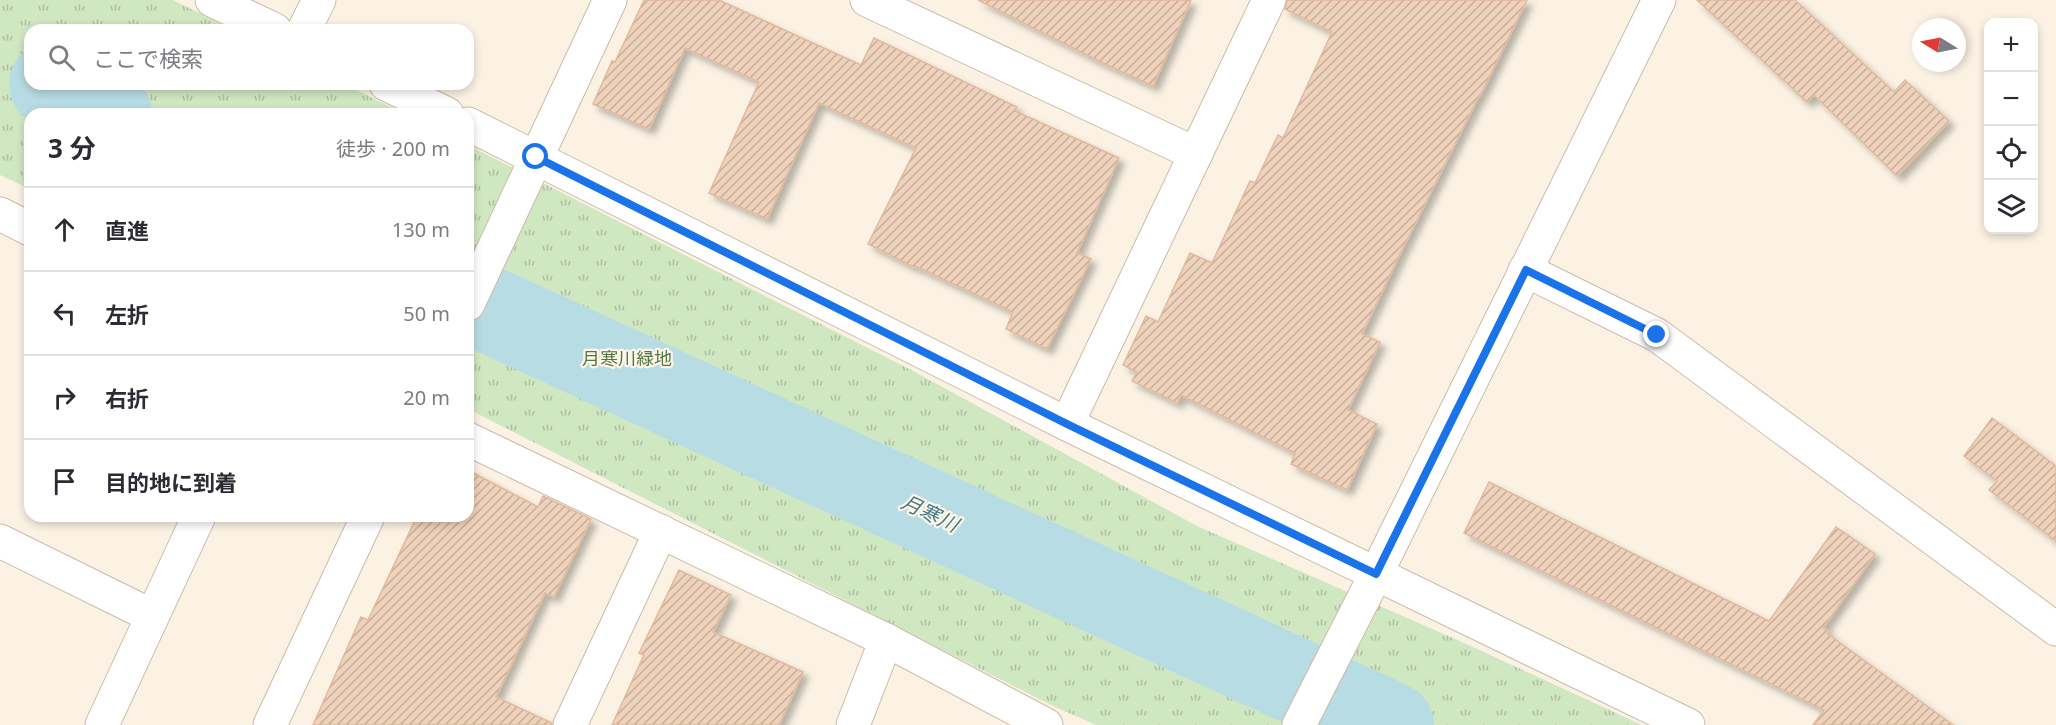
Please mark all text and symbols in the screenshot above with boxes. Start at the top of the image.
north arrow [1912,18,1966,72]
map controls [1984,18,2038,234]
button: + [1984,18,2038,72]
search box [24,24,474,90]
icon: search [45,41,78,74]
text: ここで検索 [93,43,203,73]
button: − [1984,72,2038,126]
button: locate [1984,126,2038,180]
text: 3 分 [48,130,96,166]
text: 徒歩 · 200 m [336,135,450,162]
route start [522,143,548,169]
button: layers [1984,180,2038,234]
icon: ahead [48,213,81,246]
text: 直進 [105,215,149,245]
text: 130 m [392,216,450,243]
icon: left [48,297,81,330]
text: 左折 [105,299,149,329]
text: 50 m [403,300,450,327]
route end [1643,321,1669,347]
park label: 月寒川緑地 [582,346,672,370]
icon: right [48,381,81,414]
text: 右折 [105,383,149,413]
text: 20 m [403,384,450,411]
icon: arrive [48,465,81,498]
text: 目的地に到着 [105,467,237,497]
water label: 月寒川 [897,488,965,539]

